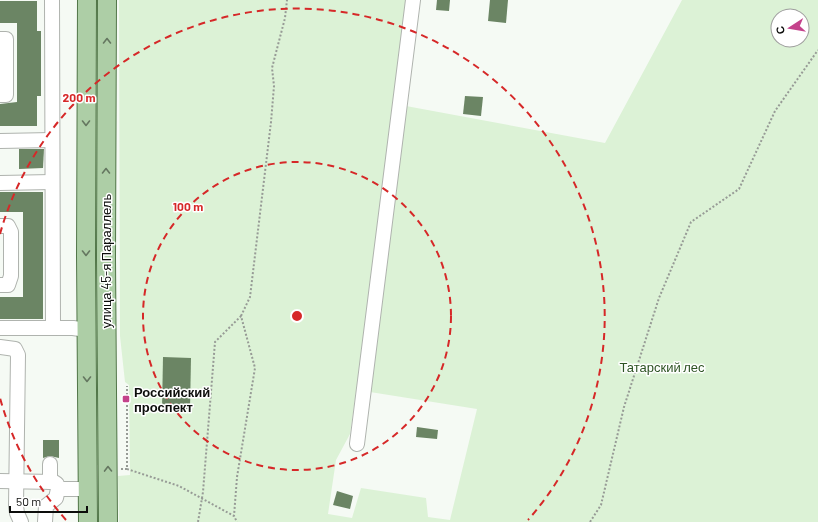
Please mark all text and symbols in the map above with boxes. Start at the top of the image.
north arrow [770,8,810,48]
text: С [773,25,787,35]
one-way arrow [103,38,111,44]
text: 200 m [63,90,95,104]
one-way arrow [82,120,90,126]
one-way arrow [102,168,110,174]
street label: улица 45-я Параллель [98,194,114,328]
text: 100 m [173,199,203,213]
one-way arrow [82,250,90,256]
centre of rings [290,309,304,323]
park label: Татарский лес [619,359,705,375]
one-way arrow [83,376,91,382]
place label: Российский проспект [134,384,210,415]
marker: Российский проспект [121,394,131,404]
one-way arrow [104,466,112,472]
scale bar [10,488,87,514]
text: 50 m [16,494,41,508]

